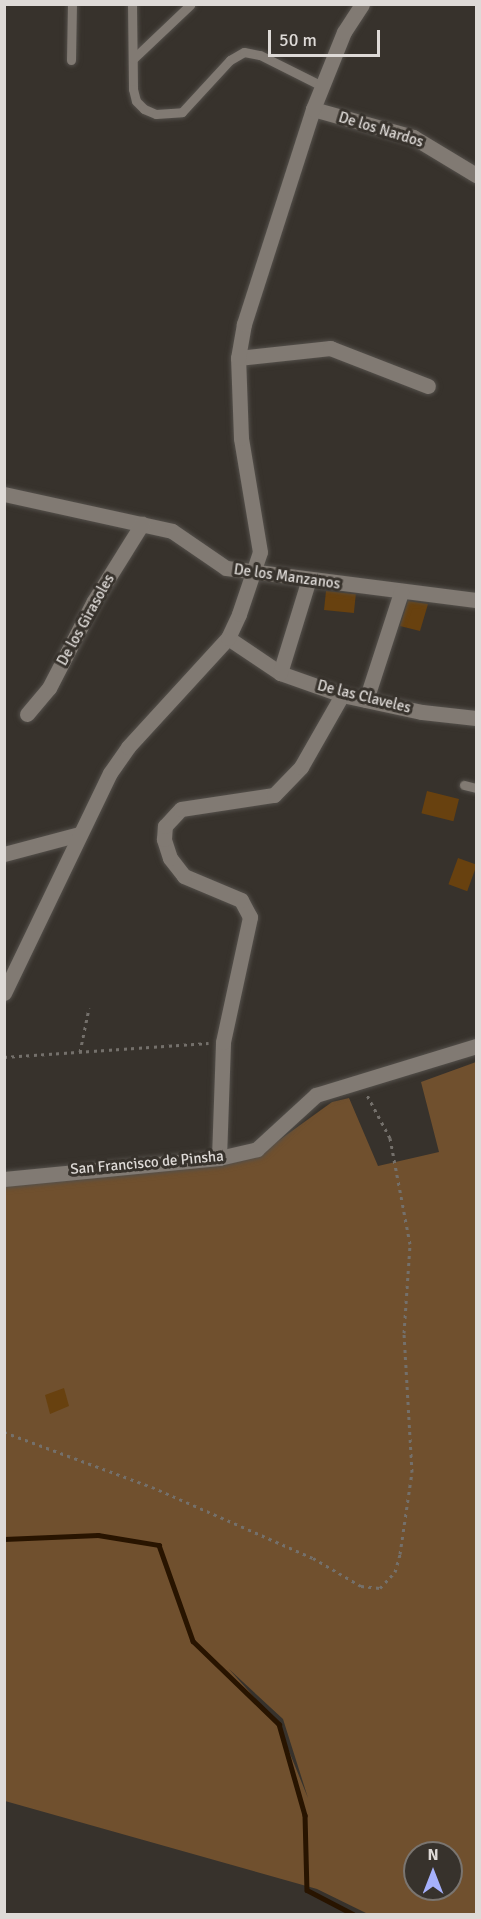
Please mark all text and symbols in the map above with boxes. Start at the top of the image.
scale bar [271,18,384,56]
text: 50 m [279,29,317,51]
street label: De los Nardos [336,109,426,151]
street label: De los Manzanos [233,561,341,593]
street label: De los Girasoles [53,571,119,669]
street label: De las Claveles [315,677,413,717]
street label: San Francisco de Pinsha [70,1147,224,1179]
north arrow [403,1841,463,1901]
text: N [427,1845,439,1865]

